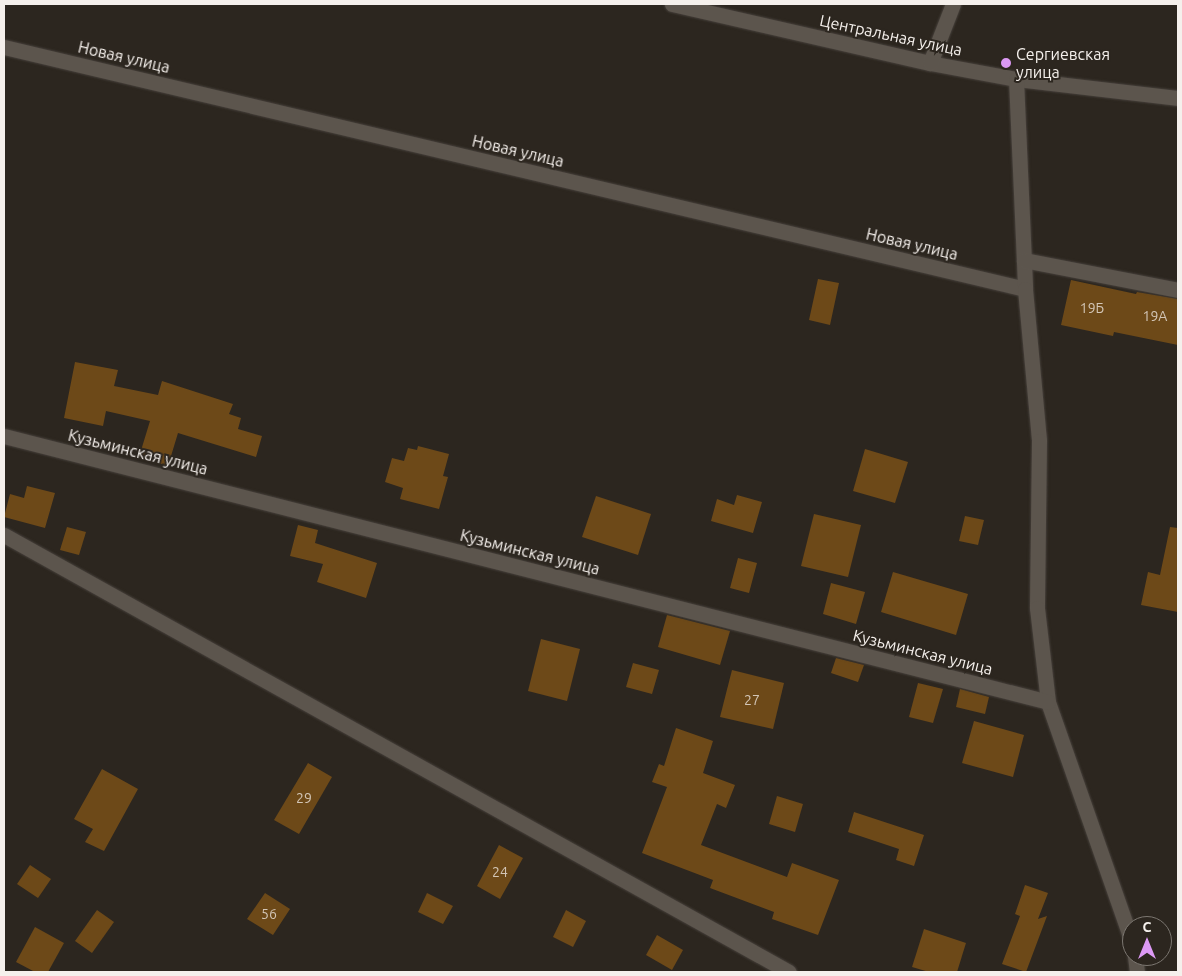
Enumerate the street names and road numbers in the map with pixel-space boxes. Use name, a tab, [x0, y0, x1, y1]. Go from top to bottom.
street label: Центральная улица	[818, 10, 964, 60]
street label: Новая улица	[76, 37, 172, 77]
street label: Новая улица	[470, 131, 566, 171]
street label: Новая улица	[864, 224, 960, 264]
street label: Кузьминская улица	[66, 425, 210, 479]
street label: Кузьминская улица	[458, 525, 602, 579]
street label: Кузьминская улица	[851, 625, 995, 679]

